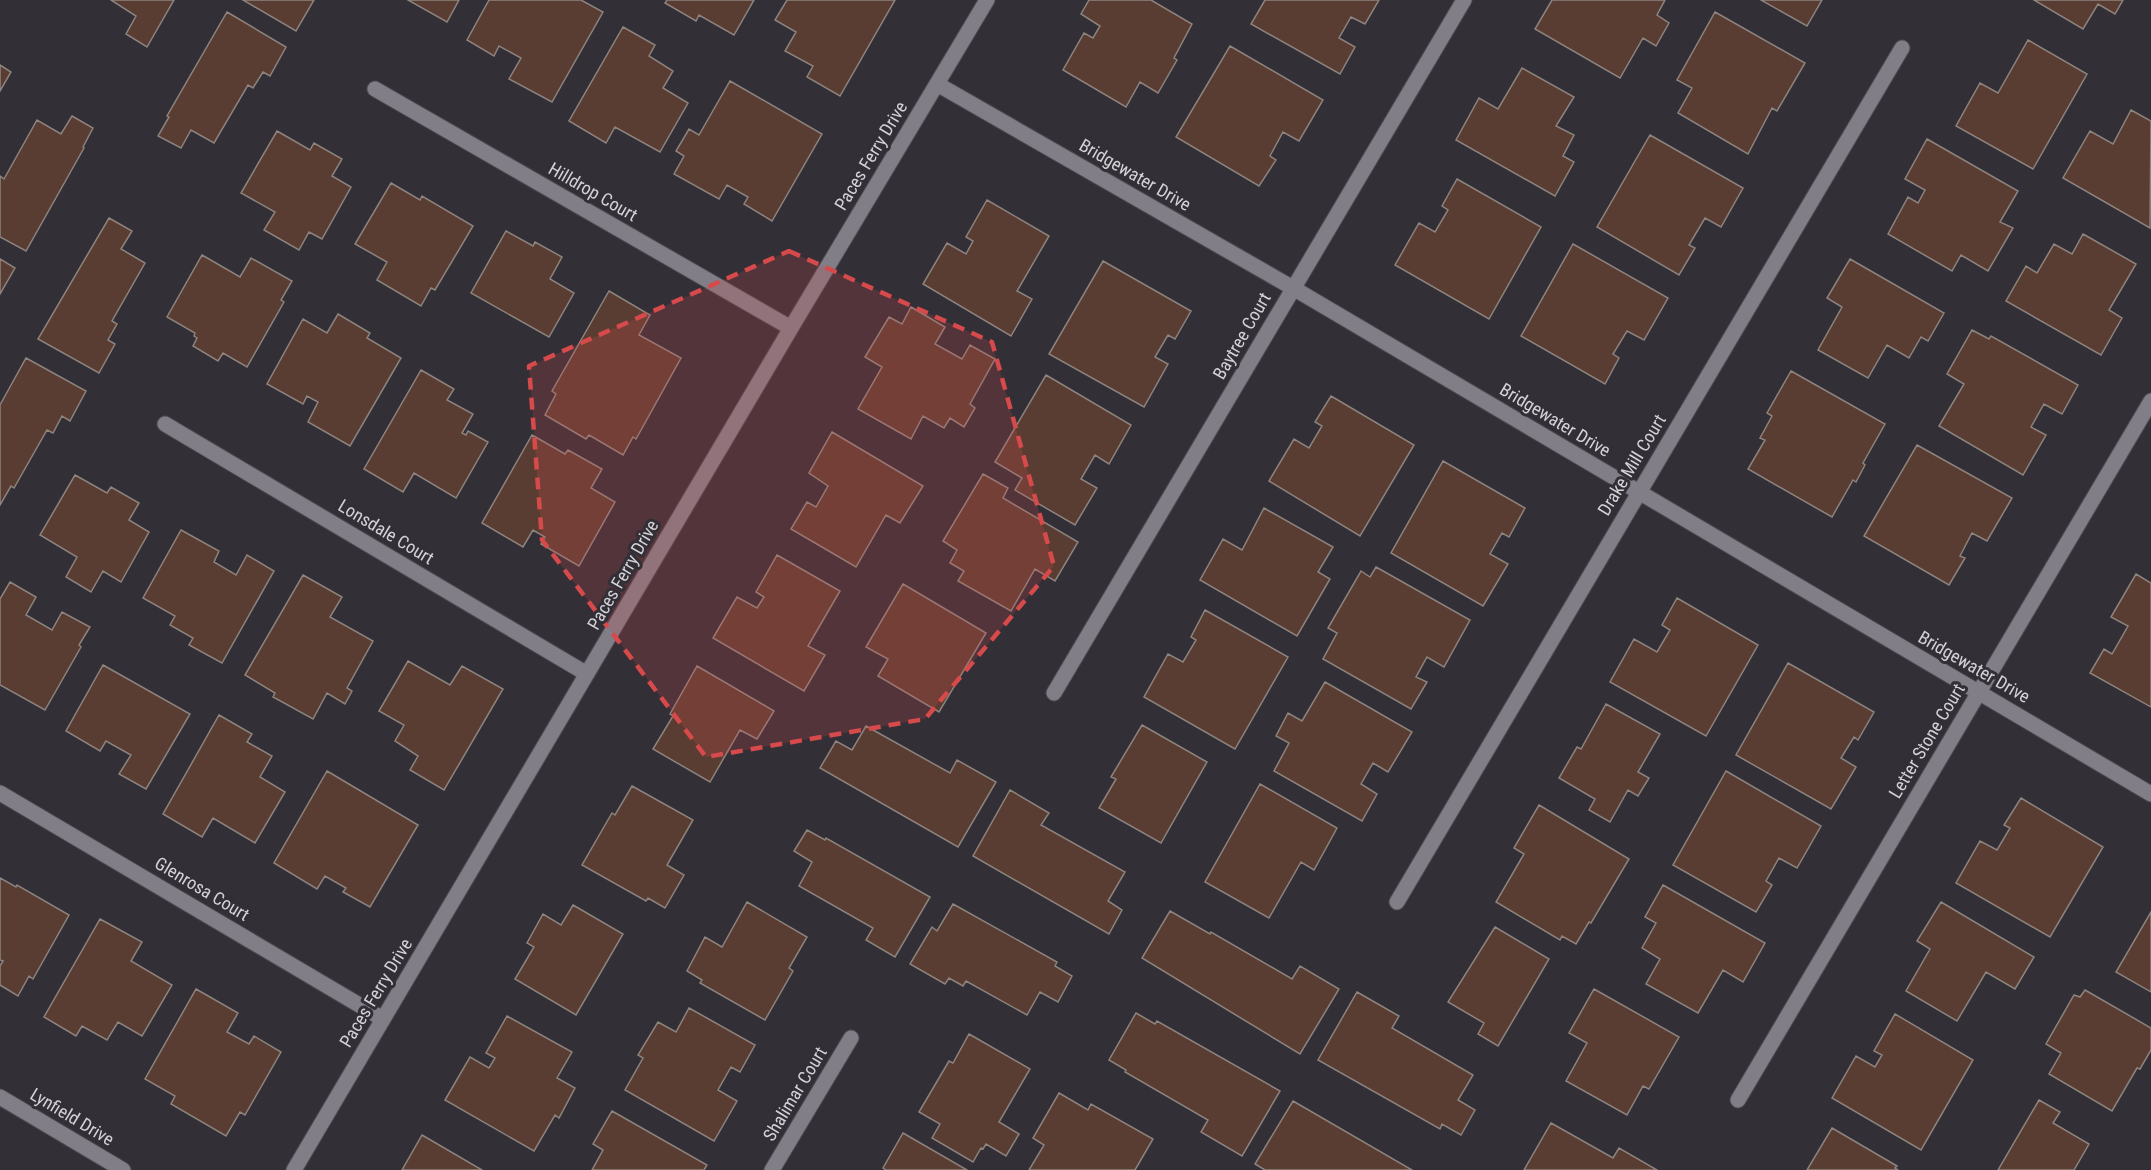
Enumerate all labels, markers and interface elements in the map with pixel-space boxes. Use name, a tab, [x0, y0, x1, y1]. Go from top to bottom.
street label: Paces Ferry Drive	[830, 98, 911, 214]
street label: Bridgewater Drive	[1076, 134, 1195, 215]
street label: Hilldrop Court	[545, 158, 641, 225]
street label: Baytree Court	[1208, 289, 1275, 383]
street label: Bridgewater Drive	[1496, 378, 1614, 461]
street label: Drake Mill Court	[1593, 411, 1670, 519]
street label: Lonsdale Court	[335, 495, 438, 568]
street label: Paces Ferry Drive	[583, 516, 662, 633]
street label: Bridgewater Drive	[1915, 626, 2034, 707]
street label: Letter Stone Court	[1884, 680, 1969, 802]
street label: Glenrosa Court	[151, 852, 253, 925]
street label: Paces Ferry Drive	[335, 935, 416, 1051]
street label: Shalimar Court	[758, 1043, 831, 1145]
street label: Lynfield Drive	[27, 1083, 118, 1150]

